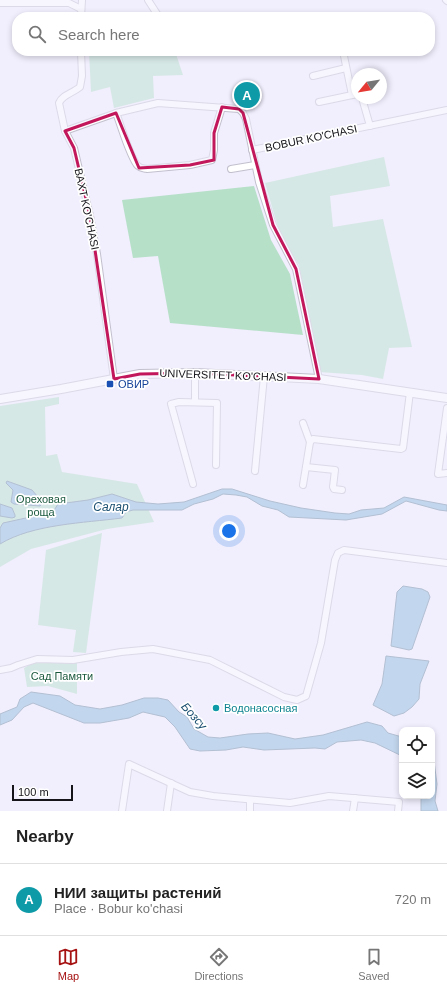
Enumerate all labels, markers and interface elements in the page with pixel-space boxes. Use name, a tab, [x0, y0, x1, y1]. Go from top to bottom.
search box	[12, 12, 435, 56]
icon: search	[26, 23, 48, 45]
text: Search here	[58, 26, 140, 43]
north arrow	[351, 68, 387, 104]
pin: A	[234, 80, 260, 110]
street label: BOBUR KO'CHASI	[264, 122, 358, 154]
street label: BAXT KO'CHASI	[72, 167, 102, 251]
street label: UNIVERSITET KO'CHASI	[159, 367, 287, 383]
place label: ОВИР	[118, 378, 149, 390]
marker: ОВИР	[105, 379, 115, 389]
park label: Ореховая роща	[16, 493, 66, 518]
water label: Салар	[93, 500, 129, 514]
your location	[219, 521, 239, 541]
park label: Сад Памяти	[31, 670, 93, 682]
water label: Бозсу	[178, 700, 210, 733]
place label: Водонасосная	[224, 702, 297, 714]
marker: Водонасосная	[211, 703, 221, 713]
map controls	[399, 727, 435, 799]
button: locate	[399, 727, 435, 763]
button: layers	[399, 763, 435, 799]
scale bar	[12, 783, 73, 802]
text: 100 m	[18, 786, 49, 798]
text: Nearby	[16, 827, 74, 846]
text: НИИ защиты растений	[54, 884, 221, 901]
text: A	[24, 892, 34, 907]
text: 720 m	[395, 892, 431, 907]
text: Place · Bobur ko'chasi	[54, 901, 183, 916]
tab: Map	[57, 946, 79, 982]
tab: Directions	[194, 946, 243, 982]
tab: Saved	[358, 946, 389, 982]

